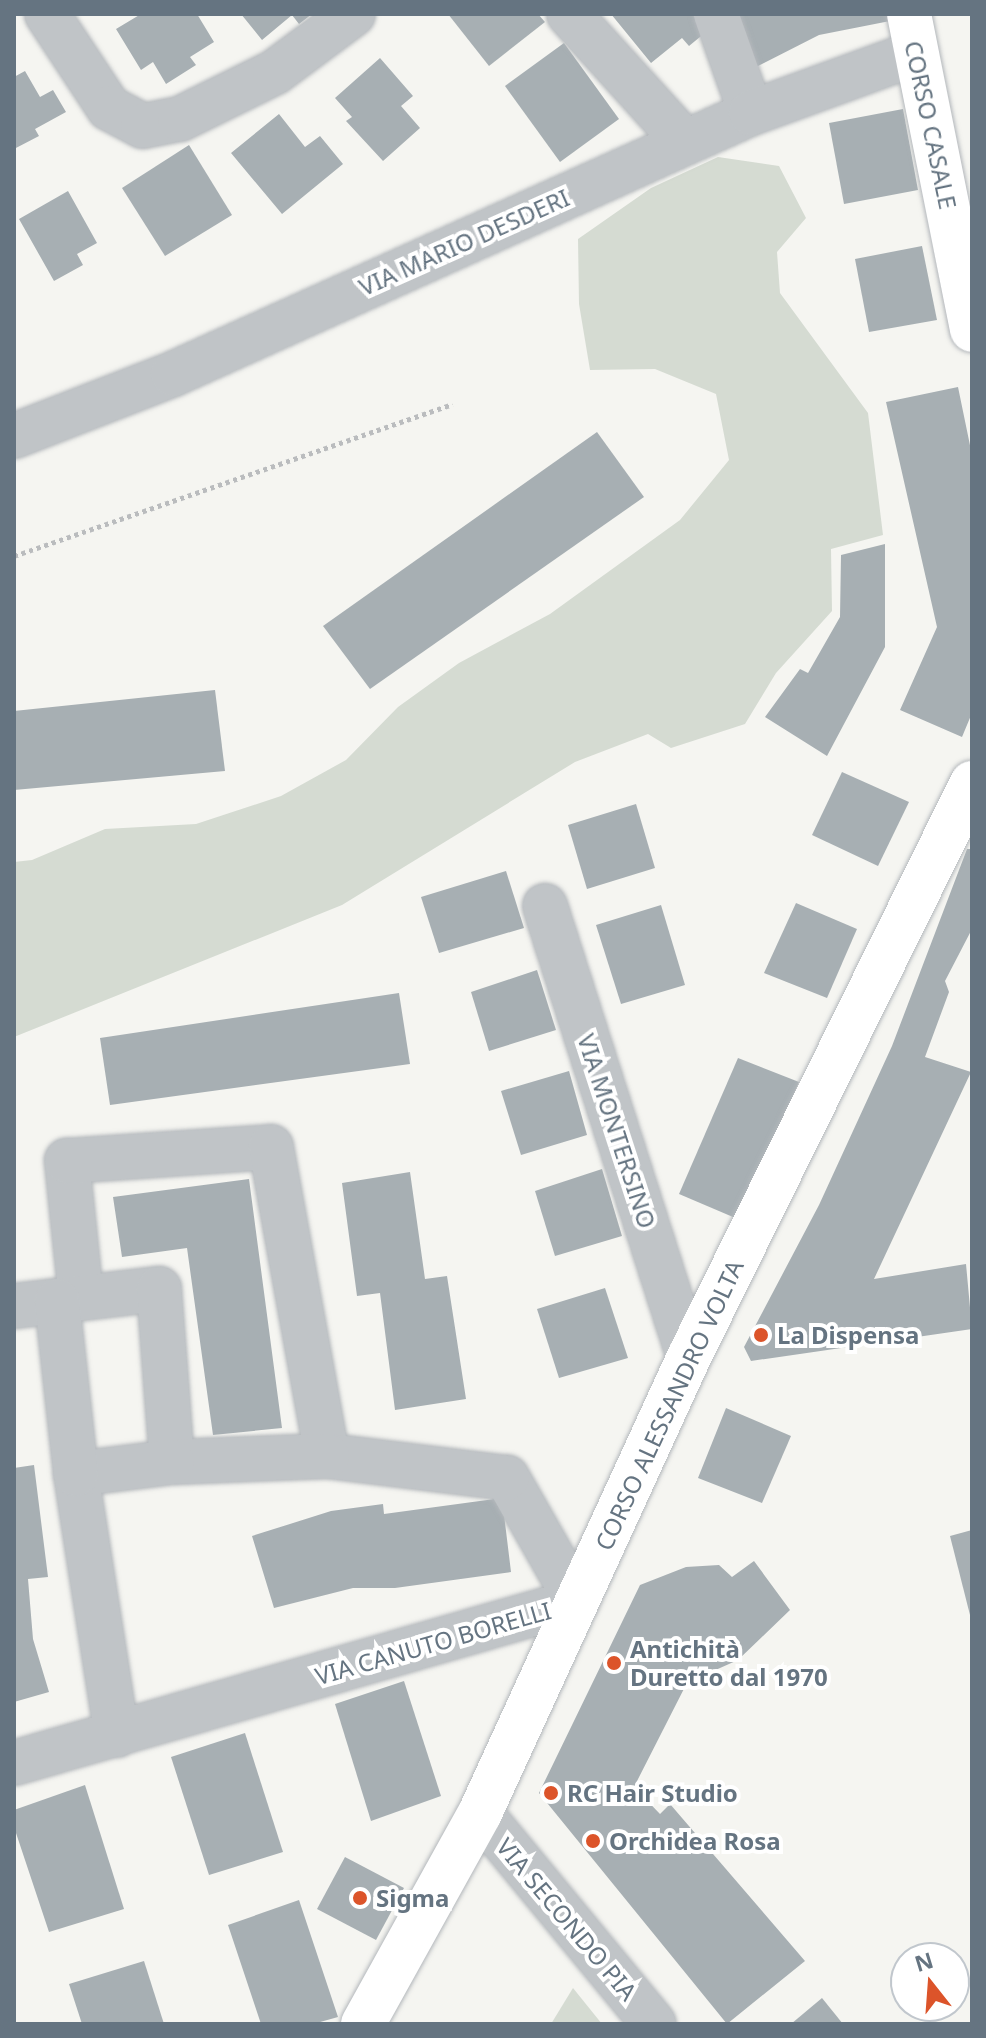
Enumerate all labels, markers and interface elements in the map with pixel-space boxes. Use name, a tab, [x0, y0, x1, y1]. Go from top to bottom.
street label: CORSO CASALE	[899, 38, 963, 212]
street label: VIA MARIO DESDERI	[354, 183, 574, 301]
street label: VIA MONTERSINO	[572, 1030, 662, 1232]
street label: CORSO ALESSANDRO VOLTA	[589, 1255, 749, 1555]
place label: La Dispensa	[777, 1321, 919, 1349]
marker: La Dispensa	[752, 1326, 770, 1344]
street label: VIA CANUTO BORELLI	[312, 1596, 554, 1690]
place label: Antichità Duretto dal 1970	[630, 1635, 828, 1691]
marker: Antichità Duretto dal 1970	[605, 1654, 623, 1672]
place label: RC Hair Studio	[567, 1779, 738, 1807]
marker: RC Hair Studio	[542, 1784, 560, 1802]
place label: Orchidea Rosa	[609, 1827, 781, 1855]
street label: VIA SECONDO PIA	[491, 1832, 643, 2006]
marker: Orchidea Rosa	[584, 1832, 602, 1850]
place label: Sigma	[376, 1884, 449, 1912]
marker: Sigma	[351, 1889, 369, 1907]
north arrow	[890, 1942, 970, 2022]
text: N	[911, 1944, 937, 1978]

